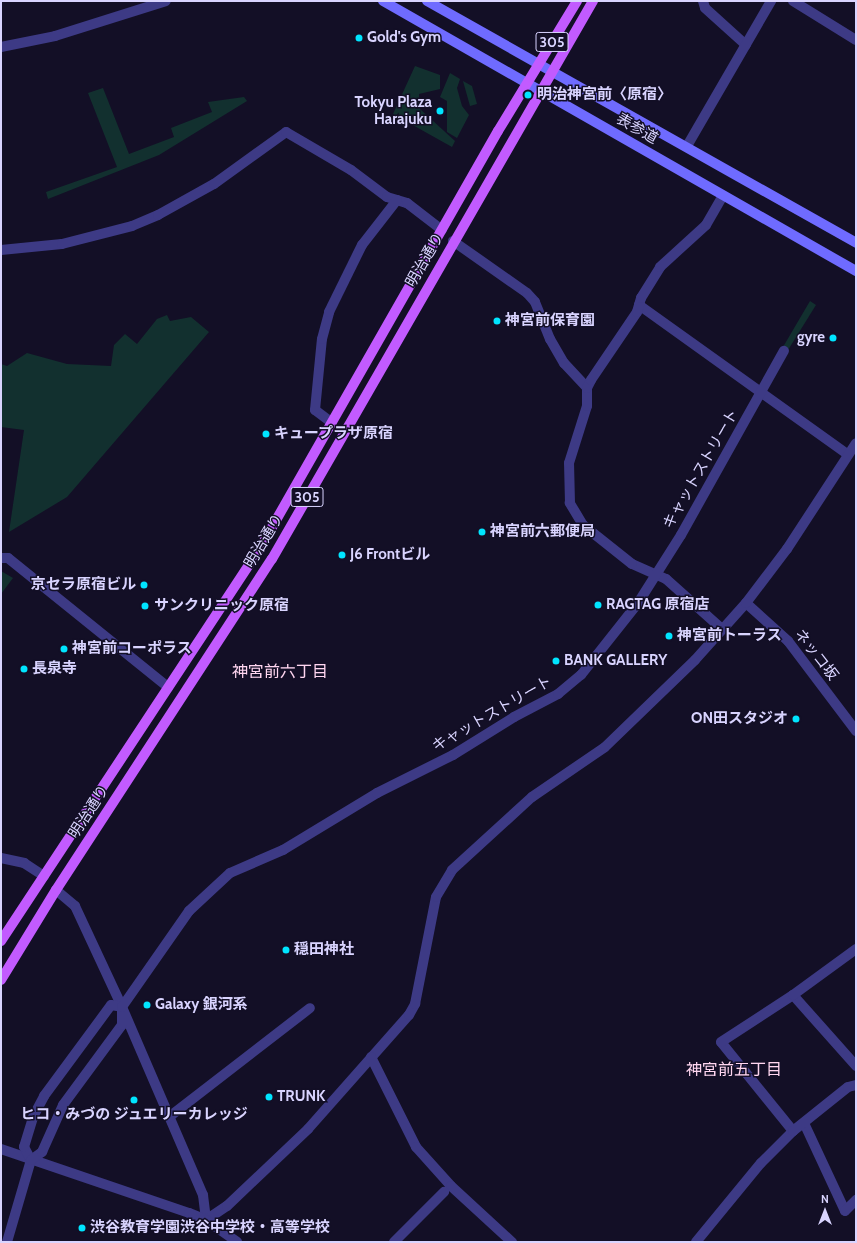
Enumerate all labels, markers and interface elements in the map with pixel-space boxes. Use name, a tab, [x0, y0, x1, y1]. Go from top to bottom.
place label: Gold's Gym	[367, 29, 441, 47]
road number: 305	[535, 30, 569, 54]
marker: Gold's Gym	[354, 33, 364, 43]
place label: 明治神宮前〈原宿〉	[537, 86, 672, 104]
marker: 明治神宮前〈原宿〉	[522, 89, 534, 101]
place label: Tokyu Plaza Harajuku	[354, 93, 432, 128]
marker: Tokyu Plaza Harajuku	[435, 106, 445, 116]
street label: 表参道	[613, 110, 661, 148]
street label: 明治通り	[402, 230, 448, 290]
place label: 神宮前保育園	[505, 312, 595, 330]
marker: 神宮前保育園	[492, 316, 502, 326]
place label: gyre	[797, 329, 825, 347]
marker: gyre	[828, 333, 838, 343]
street label: キャットストリート	[659, 406, 743, 532]
place label: キュープラザ原宿	[274, 425, 394, 443]
marker: キュープラザ原宿	[261, 429, 271, 439]
road number: 305	[290, 485, 324, 509]
street label: 明治通り	[241, 511, 287, 571]
place label: 神宮前六郵便局	[490, 523, 595, 541]
marker: 神宮前六郵便局	[477, 527, 487, 537]
place label: J6 Frontビル	[350, 546, 430, 564]
marker: J6 Frontビル	[337, 550, 347, 560]
place label: 京セラ原宿ビル	[31, 576, 136, 594]
marker: 京セラ原宿ビル	[139, 580, 149, 590]
place label: RAGTAG 原宿店	[606, 596, 710, 614]
place label: サンクリニック原宿	[154, 597, 289, 615]
marker: サンクリニック原宿	[139, 600, 151, 612]
marker: RAGTAG 原宿店	[593, 600, 603, 610]
street label: ネッコ坂	[790, 626, 842, 684]
place label: 神宮前トーラス	[677, 627, 782, 645]
marker: 神宮前トーラス	[664, 631, 674, 641]
place label: 神宮前コーポラス	[72, 640, 192, 658]
marker: 神宮前コーポラス	[59, 644, 69, 654]
place label: BANK GALLERY	[564, 652, 667, 670]
marker: BANK GALLERY	[551, 656, 561, 666]
place label: 長泉寺	[32, 660, 77, 678]
district label: 神宮前六丁目	[232, 662, 328, 682]
marker: 長泉寺	[19, 664, 29, 674]
street label: キャットストリート	[429, 672, 555, 756]
place label: ON田スタジオ	[691, 710, 788, 728]
marker: ON田スタジオ	[791, 714, 801, 724]
street label: 明治通り	[65, 782, 113, 842]
place label: 穏田神社	[294, 941, 354, 959]
marker: 穏田神社	[281, 945, 291, 955]
place label: Galaxy 銀河系	[155, 996, 248, 1014]
marker: Galaxy 銀河系	[142, 1000, 152, 1010]
district label: 神宮前五丁目	[686, 1060, 782, 1080]
place label: TRUNK	[277, 1088, 325, 1106]
marker: TRUNK	[264, 1092, 274, 1102]
marker: ヒコ・みづの ジュエリーカレッジ	[129, 1095, 139, 1105]
place label: ヒコ・みづの ジュエリーカレッジ	[20, 1106, 248, 1124]
north arrow	[805, 1191, 845, 1231]
text: N	[821, 1192, 829, 1206]
place label: 渋谷教育学園渋谷中学校・高等学校	[90, 1219, 330, 1237]
marker: 渋谷教育学園渋谷中学校・高等学校	[77, 1223, 87, 1233]

